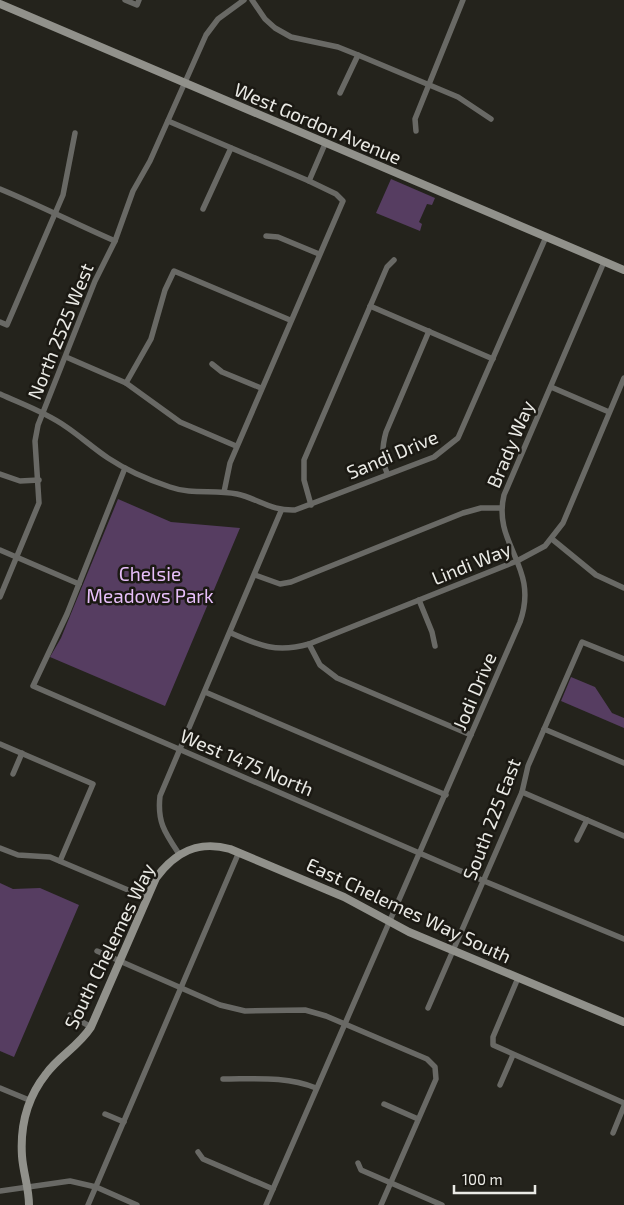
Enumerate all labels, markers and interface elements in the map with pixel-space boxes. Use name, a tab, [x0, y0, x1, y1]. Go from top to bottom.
street label: West Gordon Avenue	[231, 77, 405, 169]
street label: North 2525 West	[22, 260, 98, 402]
street label: Brady Way	[481, 397, 539, 491]
street label: Sandi Drive	[343, 424, 441, 484]
street label: Lindi Way	[428, 537, 514, 589]
park label: Chelsie Meadows Park	[86, 562, 214, 607]
street label: Jodi Drive	[447, 649, 501, 733]
street label: West 1475 North	[177, 724, 317, 800]
street label: South 225 East	[457, 755, 525, 883]
street label: East Chelemes Way South	[303, 852, 515, 968]
street label: South Chelemes Way	[59, 859, 159, 1033]
scale bar	[454, 1162, 535, 1194]
text: 100 m	[462, 1170, 503, 1188]

